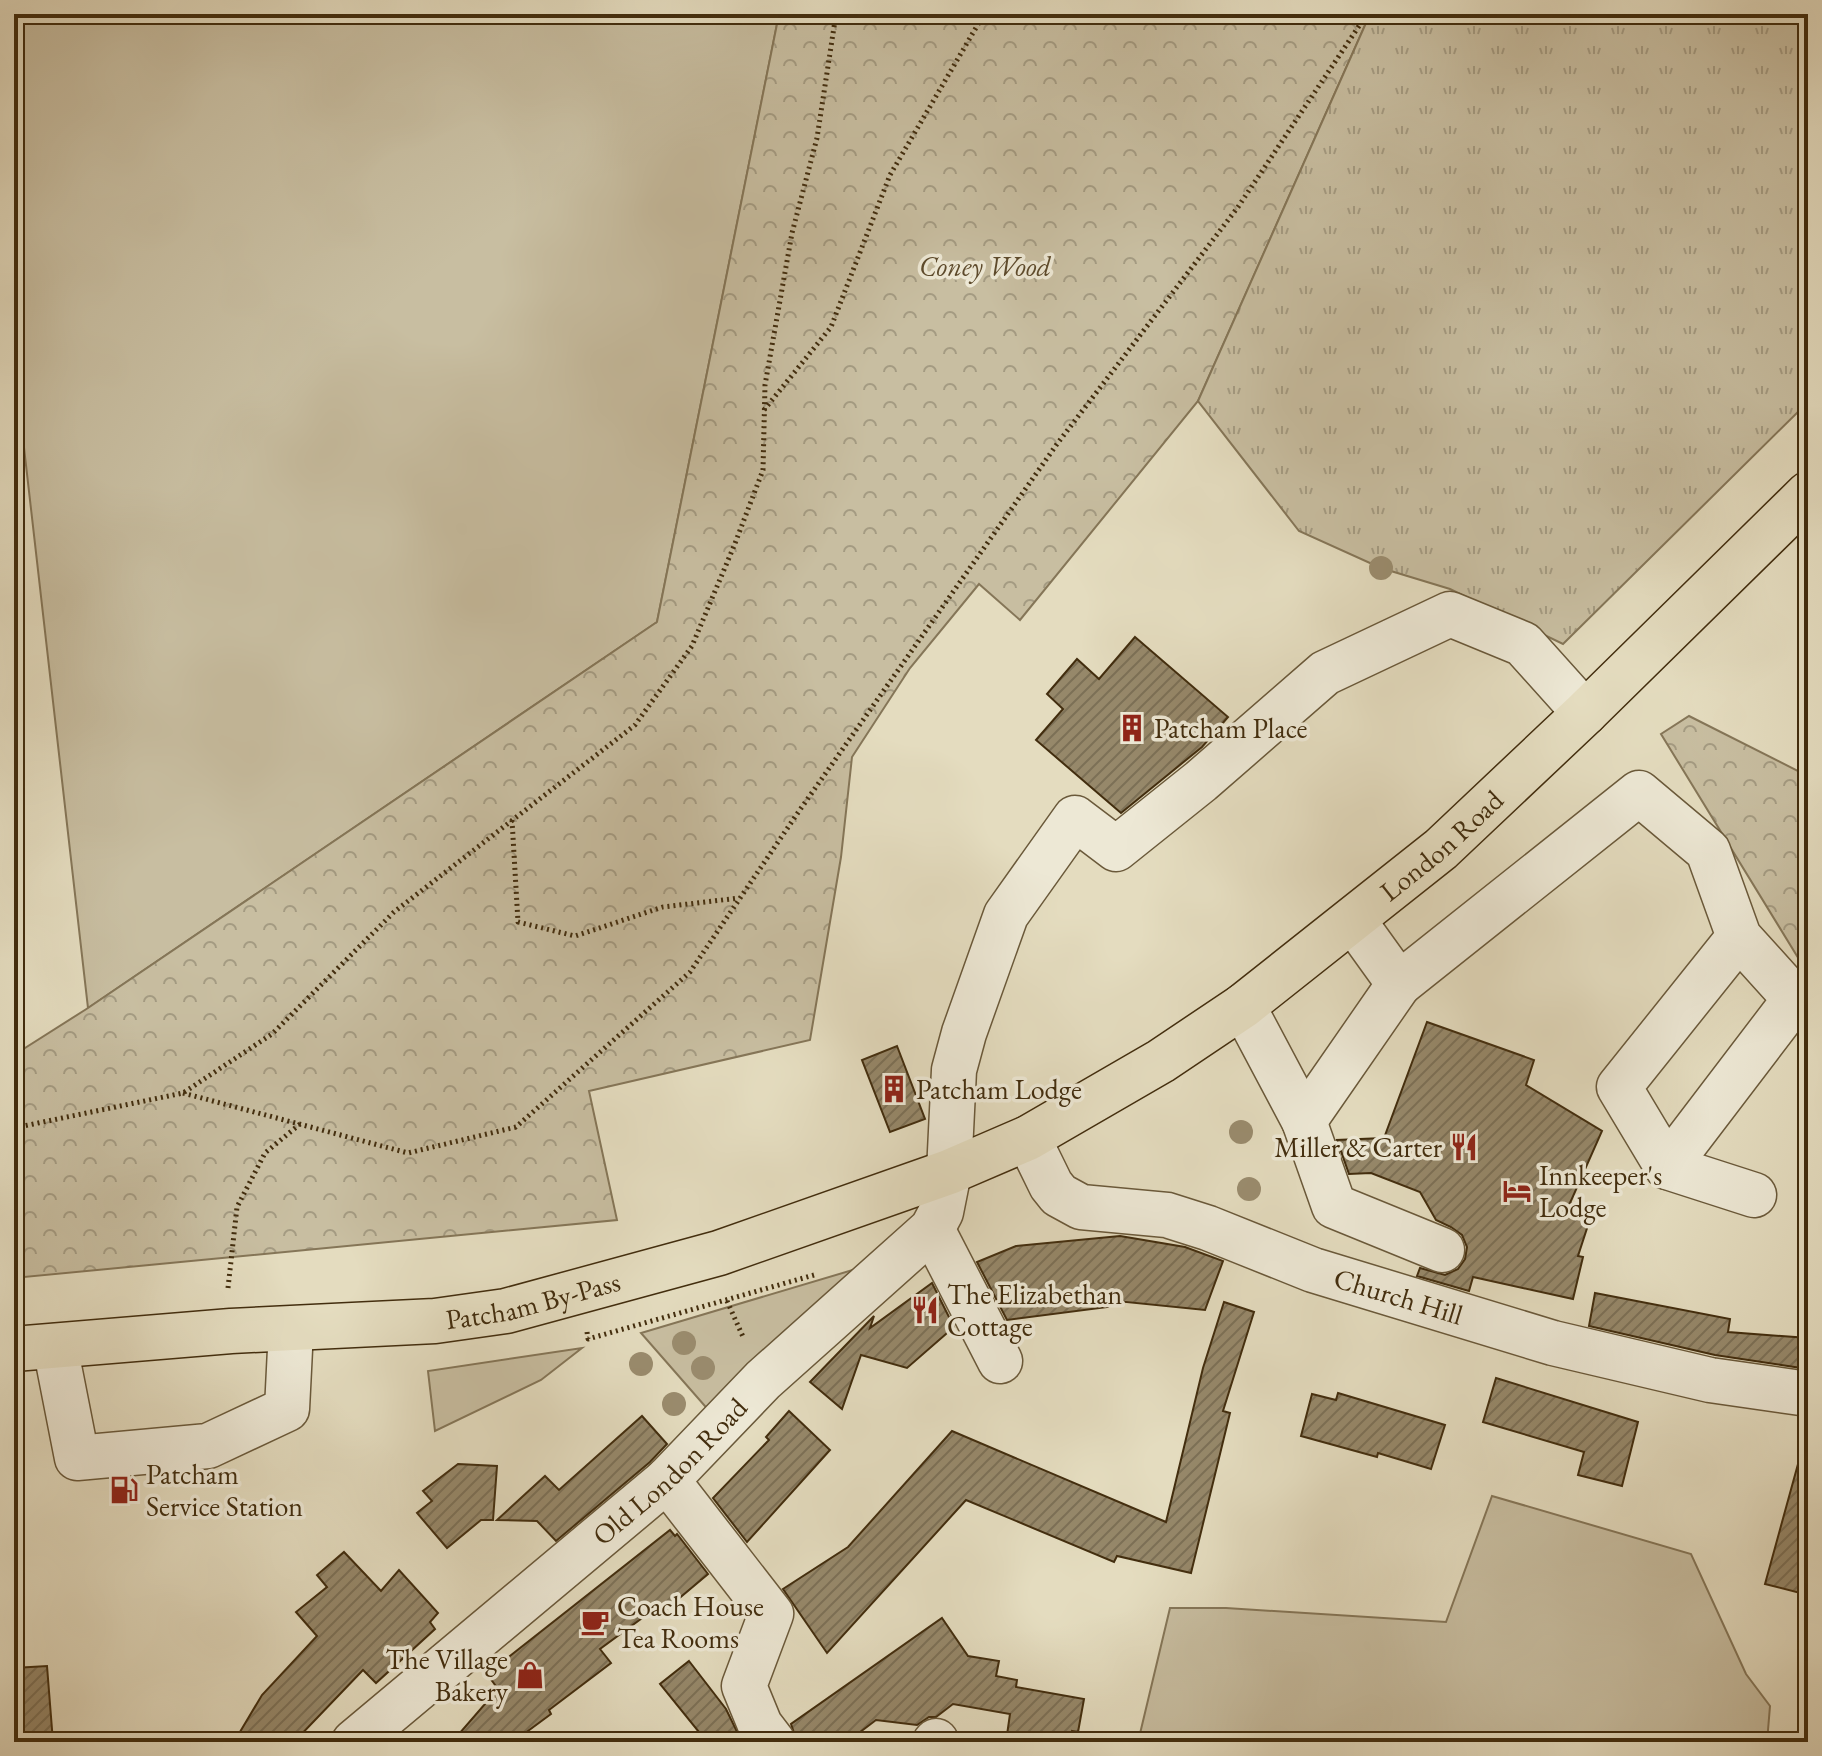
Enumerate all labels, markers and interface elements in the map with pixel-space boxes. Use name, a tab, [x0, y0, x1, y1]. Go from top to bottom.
park label: Coney Wood	[919, 248, 1052, 284]
place label: Patcham Place	[1154, 710, 1308, 746]
building icon: Patcham Place	[1117, 713, 1147, 743]
street label: London Road	[1372, 781, 1511, 909]
place label: Patcham Lodge	[916, 1071, 1082, 1107]
building icon: Patcham Lodge	[879, 1074, 909, 1104]
place label: Miller & Carter	[1274, 1129, 1443, 1165]
restaurant icon: Miller & Carter	[1449, 1132, 1479, 1162]
place label: Innkeeper's Lodge	[1539, 1157, 1662, 1225]
hotel icon: Innkeeper's Lodge	[1502, 1176, 1532, 1206]
street label: Church Hill	[1330, 1259, 1468, 1333]
street label: Patcham By-Pass	[443, 1263, 624, 1337]
place label: The Elizabethan Cottage	[947, 1276, 1123, 1344]
restaurant icon: The Elizabethan Cottage	[910, 1295, 940, 1325]
street label: Old London Road	[585, 1389, 755, 1553]
place label: Patcham Service Station	[146, 1456, 303, 1524]
fuel station icon: Patcham Service Station	[109, 1475, 139, 1505]
place label: Coach House Tea Rooms	[617, 1588, 764, 1656]
cafe icon: Coach House Tea Rooms	[580, 1607, 610, 1637]
place label: The Village Bakery	[385, 1641, 509, 1709]
shop icon: The Village Bakery	[515, 1660, 545, 1690]

